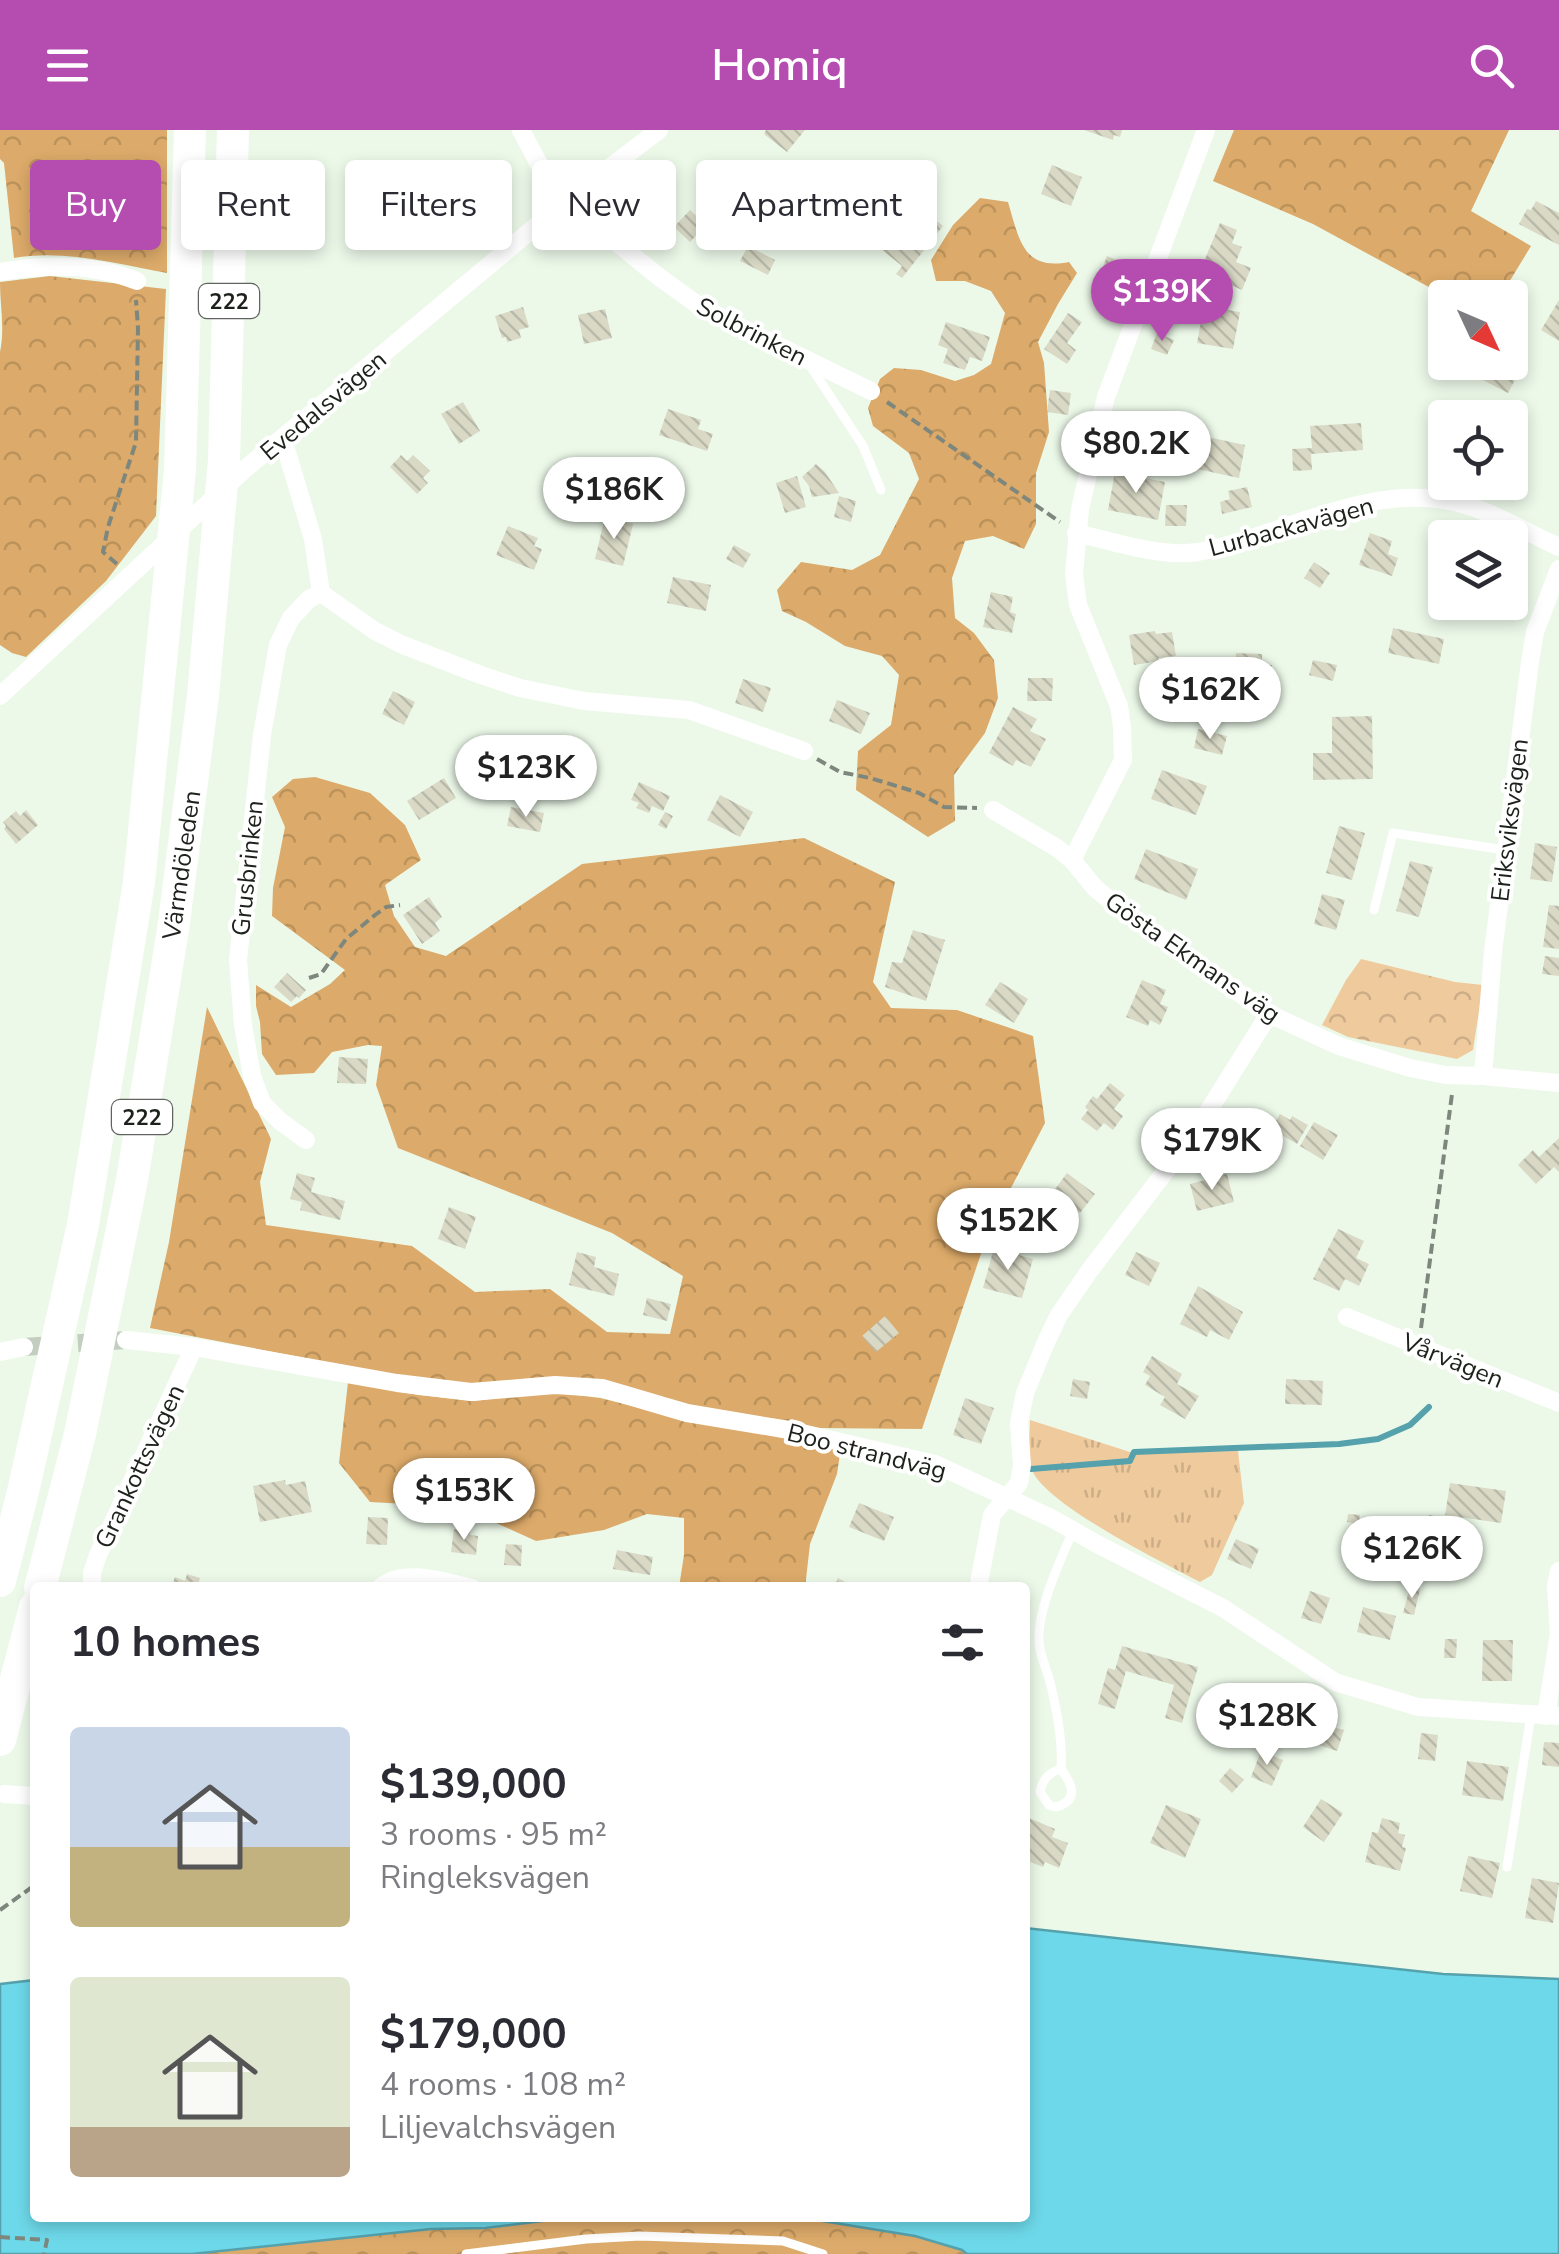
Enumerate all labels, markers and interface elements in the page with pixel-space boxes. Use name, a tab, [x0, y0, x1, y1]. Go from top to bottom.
text: Homiq	[711, 35, 848, 96]
icon: menu	[40, 38, 95, 93]
icon: search	[1464, 38, 1519, 93]
chip: Buy	[30, 160, 161, 250]
chip: Rent	[181, 160, 325, 250]
chip: Filters	[345, 160, 512, 250]
chip: New	[532, 160, 676, 250]
chip: Apartment	[696, 160, 937, 250]
pin: $139K	[1092, 259, 1232, 344]
text: $139K	[1113, 270, 1211, 313]
north arrow	[1428, 280, 1528, 380]
map controls	[1428, 280, 1528, 620]
road number: 222	[199, 284, 259, 318]
street label: Solbrinken	[690, 290, 813, 374]
street label: Evedalsvägen	[253, 343, 394, 469]
button: locate	[1428, 400, 1528, 500]
pin: $80.2K	[1055, 411, 1217, 496]
text: $80.2K	[1083, 422, 1189, 465]
pin: $186K	[544, 457, 684, 542]
text: $186K	[565, 468, 663, 511]
street label: Lurbackavägen	[1205, 489, 1377, 565]
button: layers	[1428, 520, 1528, 620]
pin: $162K	[1140, 657, 1280, 742]
text: $162K	[1161, 668, 1259, 711]
pin: $123K	[456, 735, 596, 820]
street label: Eriksviksvägen	[1483, 737, 1537, 904]
text: $123K	[477, 746, 575, 789]
street label: Värmdöleden	[155, 788, 209, 943]
street label: Grusbrinken	[224, 799, 272, 938]
street label: Gösta Ekmans väg	[1098, 884, 1287, 1031]
road number: 222	[112, 1100, 172, 1134]
pin: $179K	[1142, 1108, 1282, 1193]
text: $179K	[1163, 1119, 1261, 1162]
pin: $152K	[938, 1188, 1078, 1273]
text: $152K	[959, 1199, 1057, 1242]
street label: Vårvägen	[1396, 1325, 1508, 1397]
street label: Grankottsvägen	[87, 1379, 193, 1554]
street label: Boo strandväg	[783, 1416, 950, 1488]
pin: $153K	[394, 1458, 534, 1543]
text: $153K	[415, 1469, 513, 1512]
pin: $126K	[1342, 1516, 1482, 1601]
text: $126K	[1363, 1527, 1461, 1570]
text: 10 homes	[70, 1614, 261, 1671]
icon: filters	[935, 1615, 990, 1670]
pin: $128K	[1197, 1683, 1337, 1768]
text: $128K	[1218, 1694, 1316, 1737]
text: $139,000	[380, 1756, 567, 1813]
icon: home	[150, 1767, 270, 1887]
text: 3 rooms · 95 m²	[380, 1813, 607, 1856]
text: Ringleksvägen	[380, 1856, 590, 1899]
text: $179,000	[380, 2006, 567, 2063]
icon: home	[150, 2017, 270, 2137]
text: 4 rooms · 108 m²	[380, 2063, 626, 2106]
text: Liljevalchsvägen	[380, 2106, 616, 2149]

